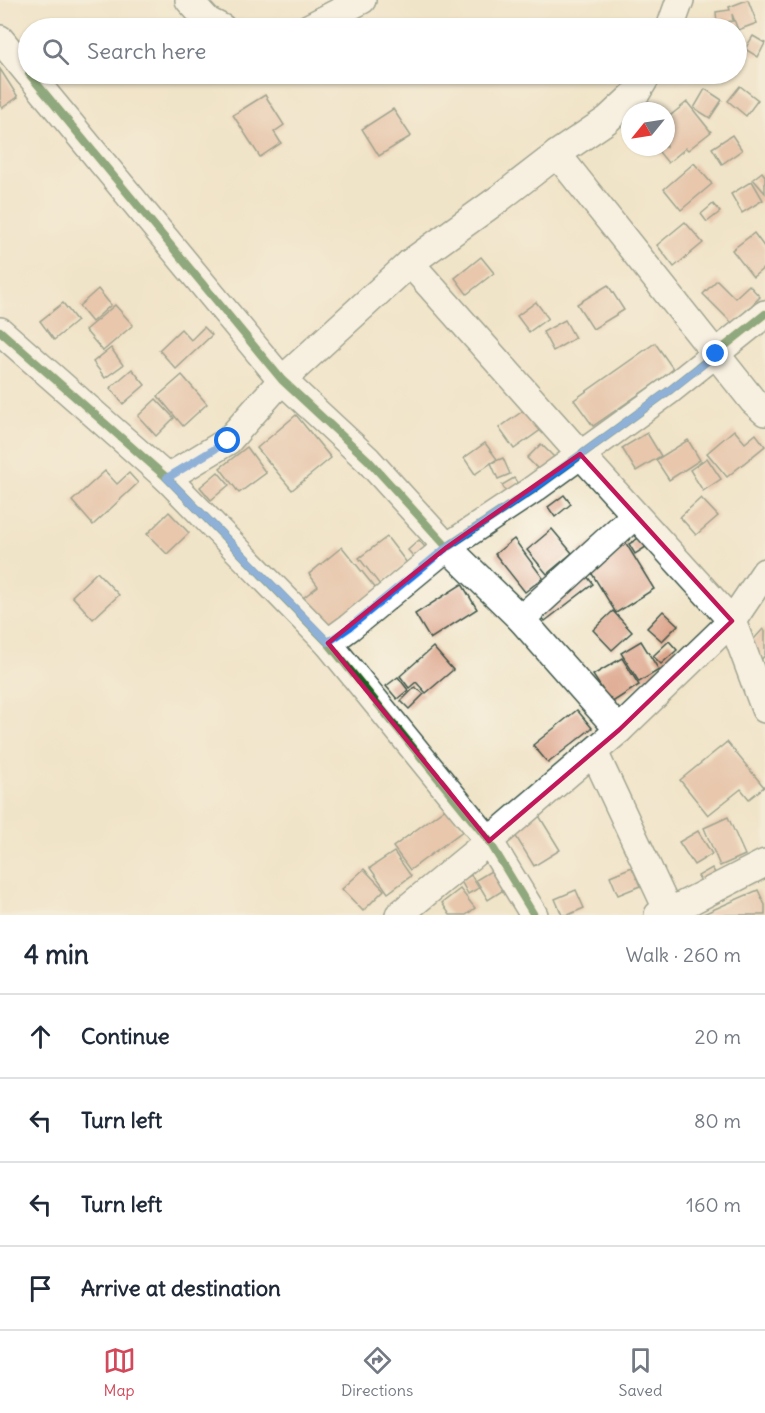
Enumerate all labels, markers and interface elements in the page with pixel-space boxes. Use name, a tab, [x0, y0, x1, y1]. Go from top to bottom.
search box	[18, 18, 747, 84]
icon: search	[39, 35, 72, 68]
text: Search here	[87, 37, 206, 65]
north arrow	[621, 102, 675, 156]
route end	[702, 340, 728, 366]
route start	[214, 427, 240, 453]
text: 4 min	[24, 938, 89, 971]
text: Walk · 260 m	[625, 942, 741, 967]
icon: ahead	[24, 1020, 57, 1053]
text: Continue	[81, 1022, 170, 1050]
text: 20 m	[695, 1024, 741, 1049]
icon: left	[24, 1104, 57, 1137]
text: Turn left	[81, 1106, 162, 1134]
text: 80 m	[694, 1108, 741, 1133]
icon: left	[24, 1188, 57, 1221]
text: Turn left	[81, 1190, 162, 1218]
text: 160 m	[686, 1192, 741, 1217]
icon: arrive	[24, 1272, 57, 1305]
text: Arrive at destination	[81, 1274, 281, 1302]
tab: Map	[103, 1344, 136, 1400]
tab: Directions	[341, 1344, 413, 1400]
tab: Saved	[619, 1344, 662, 1400]

